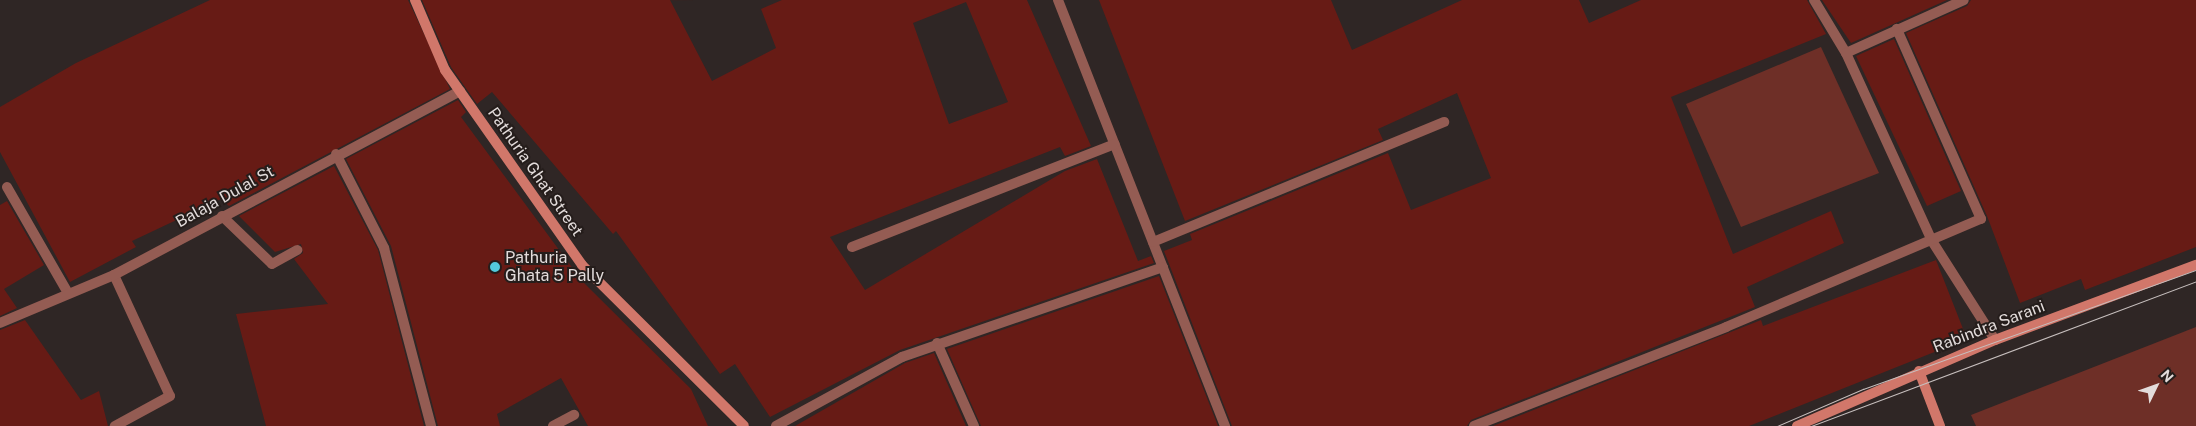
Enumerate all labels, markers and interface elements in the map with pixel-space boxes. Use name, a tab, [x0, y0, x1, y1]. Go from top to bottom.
street label: Pathuria Ghat Street	[483, 104, 587, 240]
street label: Balaja Dulal St	[172, 162, 278, 232]
place label: Pathuria Ghata 5 Pally	[505, 248, 604, 286]
marker: Pathuria Ghata 5 Pally	[489, 261, 501, 273]
street label: Rabindra Sarani	[1930, 297, 2048, 357]
north arrow	[2131, 361, 2181, 411]
text: N	[2158, 367, 2177, 385]

